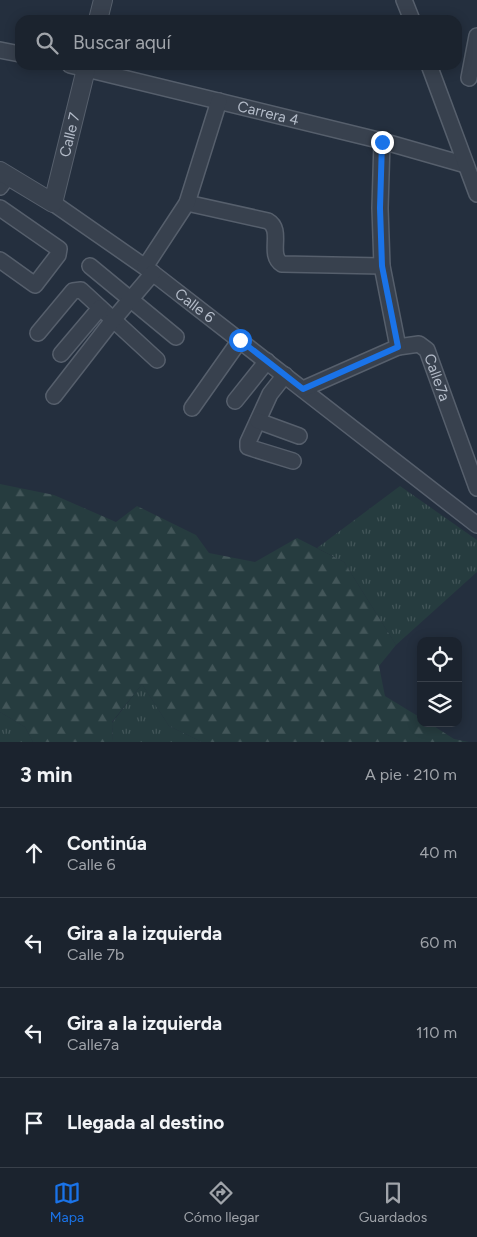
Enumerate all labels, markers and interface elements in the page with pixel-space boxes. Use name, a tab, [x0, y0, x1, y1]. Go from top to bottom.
search box	[15, 15, 462, 70]
icon: search	[33, 29, 61, 57]
text: Buscar aquí	[73, 31, 171, 54]
street label: Carrera 4	[236, 97, 301, 129]
street label: Calle 7	[56, 111, 84, 159]
route end	[371, 131, 394, 154]
street label: Calle 6	[171, 285, 219, 327]
route start	[229, 329, 252, 352]
street label: Calle7a	[420, 351, 454, 404]
map controls	[417, 637, 462, 727]
button: locate	[417, 637, 462, 682]
button: layers	[417, 682, 462, 727]
text: 3 min	[20, 762, 72, 787]
text: A pie · 210 m	[365, 765, 457, 784]
text: Continúa	[67, 832, 147, 855]
icon: ahead	[20, 839, 48, 867]
text: 40 m	[419, 843, 457, 862]
text: Calle 6	[67, 855, 115, 874]
text: Gira a la izquierda	[67, 922, 222, 945]
icon: left	[20, 929, 48, 957]
text: 60 m	[420, 933, 457, 952]
text: Calle 7b	[67, 945, 124, 964]
text: Gira a la izquierda	[67, 1012, 222, 1035]
icon: left	[20, 1019, 48, 1047]
text: 110 m	[416, 1023, 457, 1042]
text: Calle7a	[67, 1035, 119, 1054]
icon: arrive	[20, 1109, 48, 1137]
text: Llegada al destino	[67, 1111, 224, 1134]
tab: Mapa	[50, 1179, 84, 1226]
tab: Cómo llegar	[184, 1179, 259, 1226]
tab: Guardados	[359, 1179, 427, 1226]

